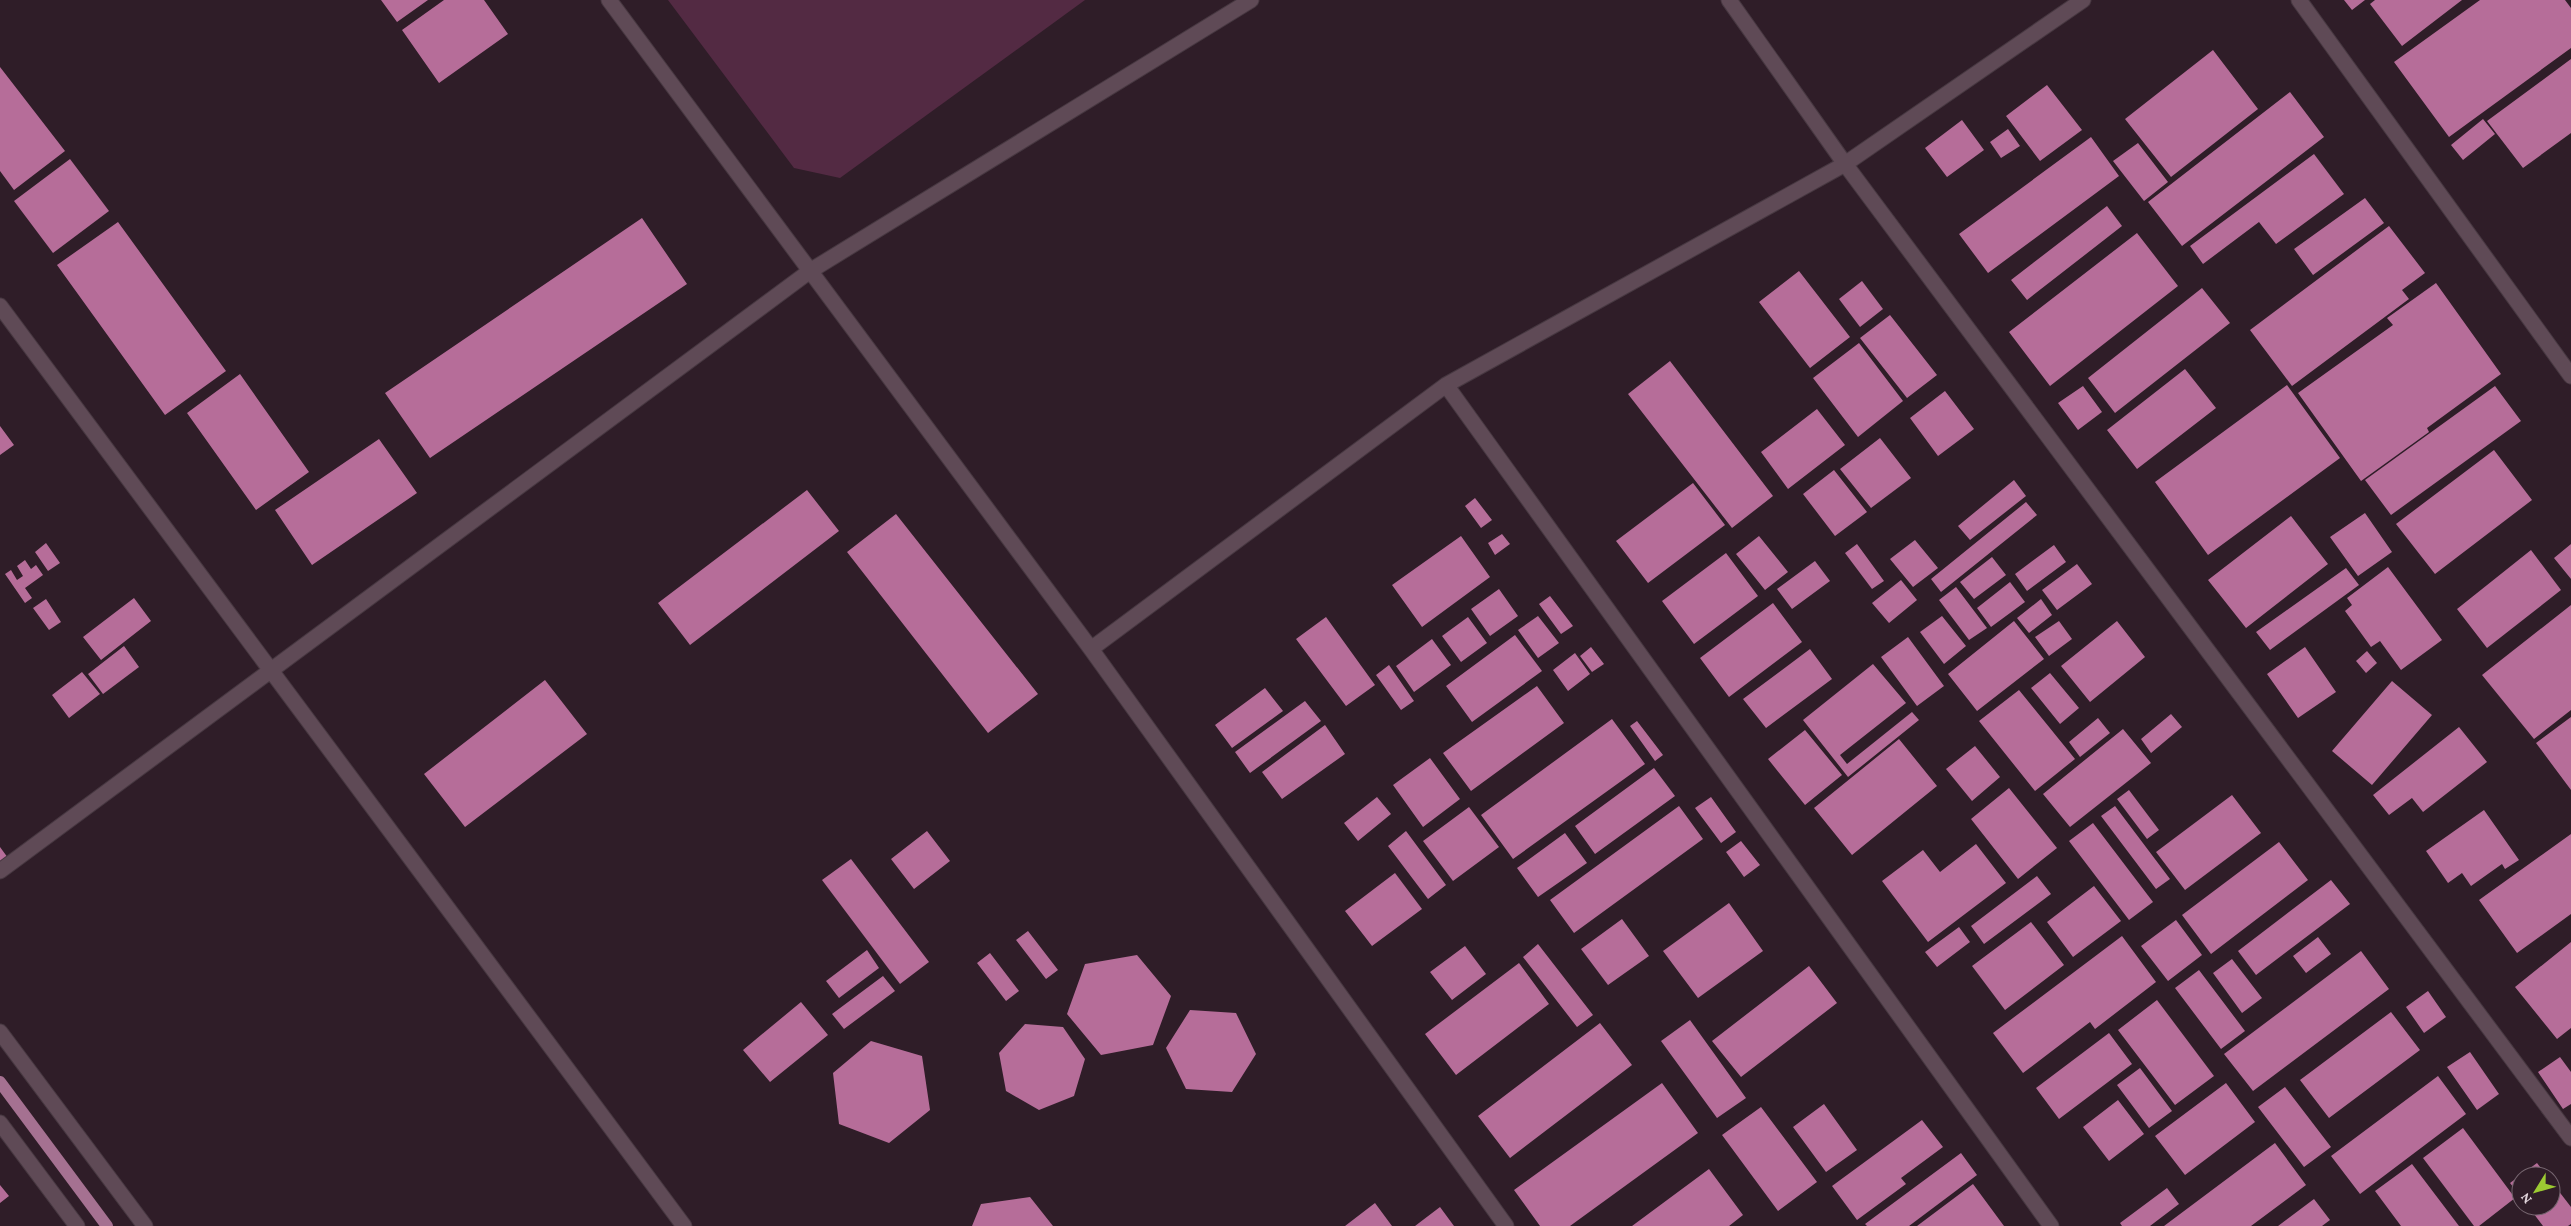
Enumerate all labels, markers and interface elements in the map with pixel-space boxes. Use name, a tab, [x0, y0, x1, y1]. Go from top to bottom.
north arrow	[2511, 1166, 2561, 1216]
text: N	[2516, 1190, 2535, 1207]

